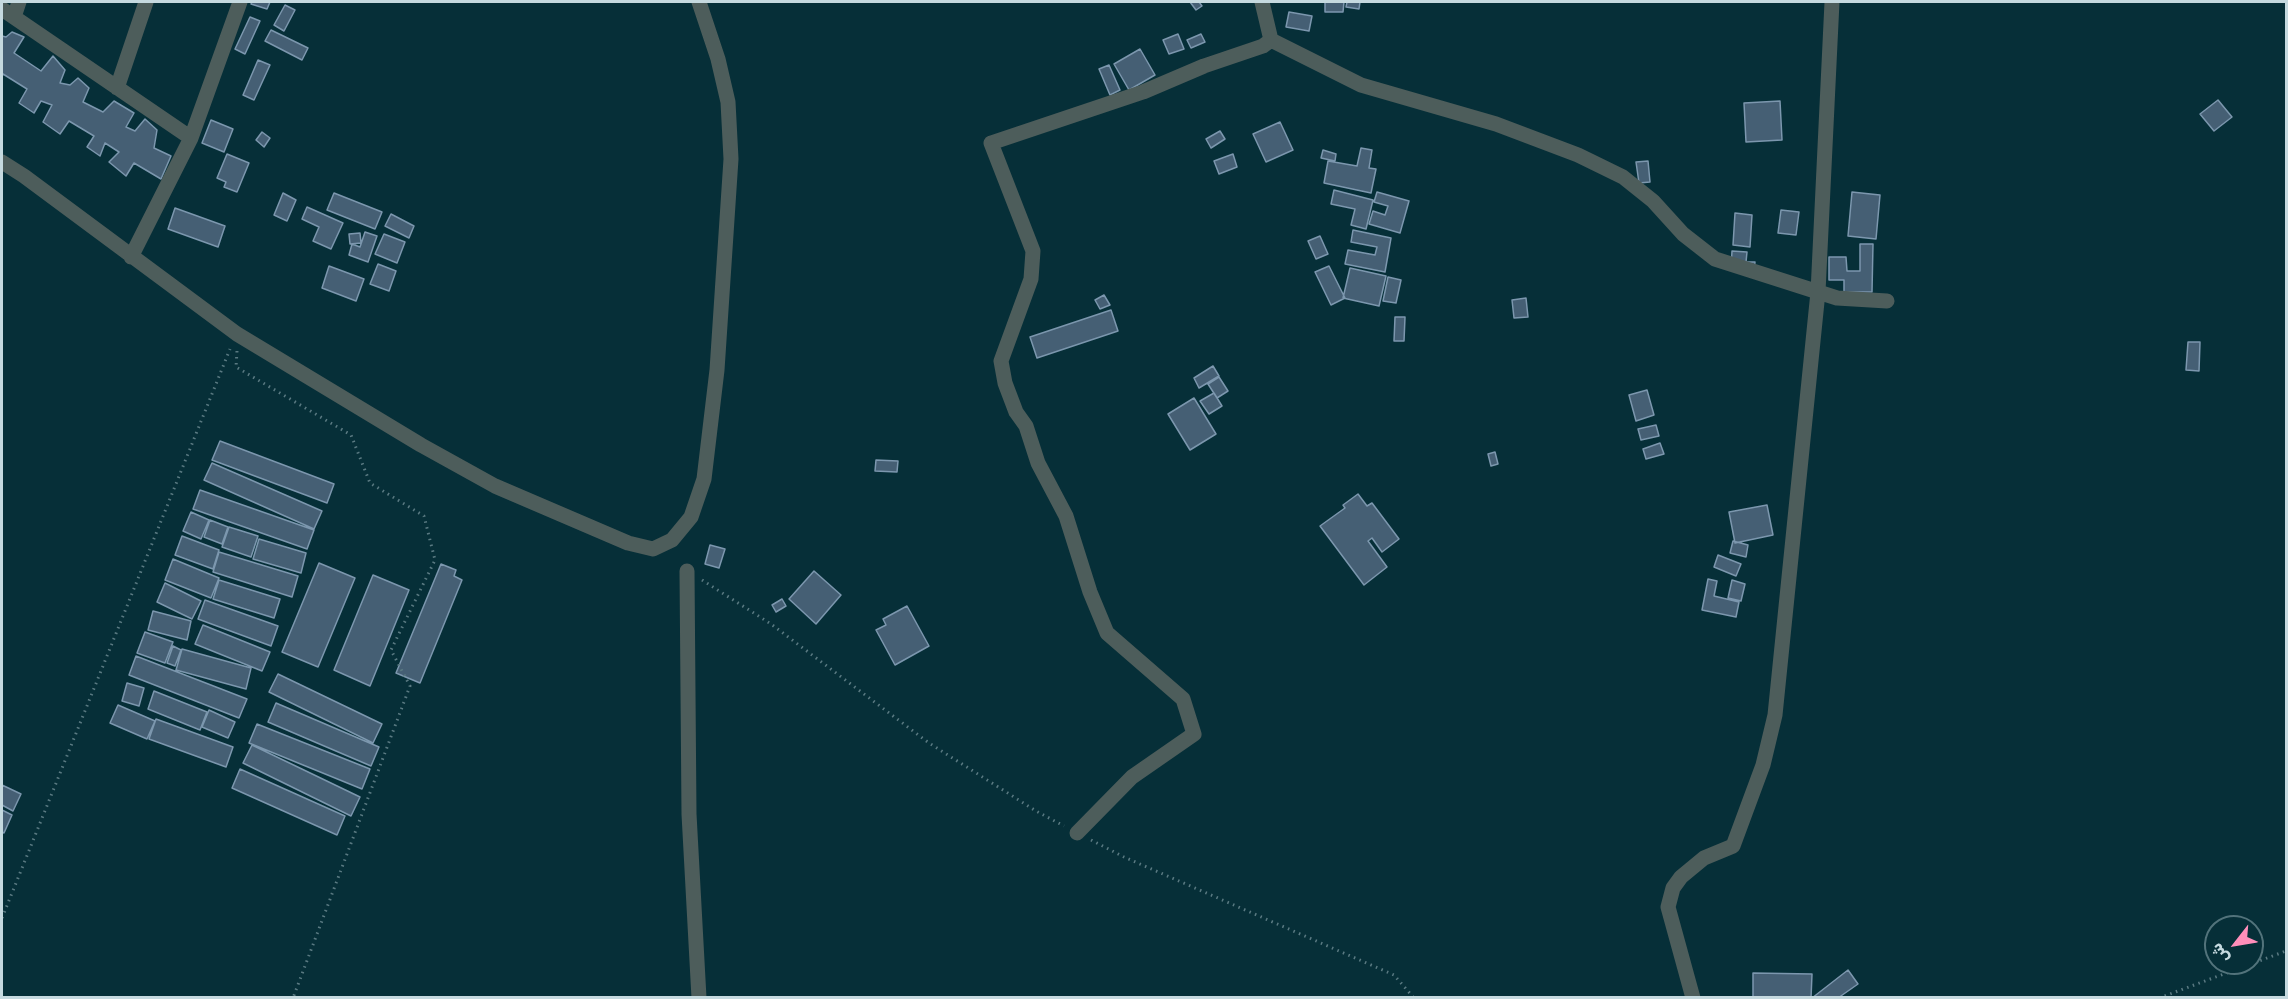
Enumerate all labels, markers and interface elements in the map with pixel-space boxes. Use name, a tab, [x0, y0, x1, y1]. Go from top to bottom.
north arrow	[2204, 915, 2264, 975]
text: ش	[2206, 940, 2233, 967]

